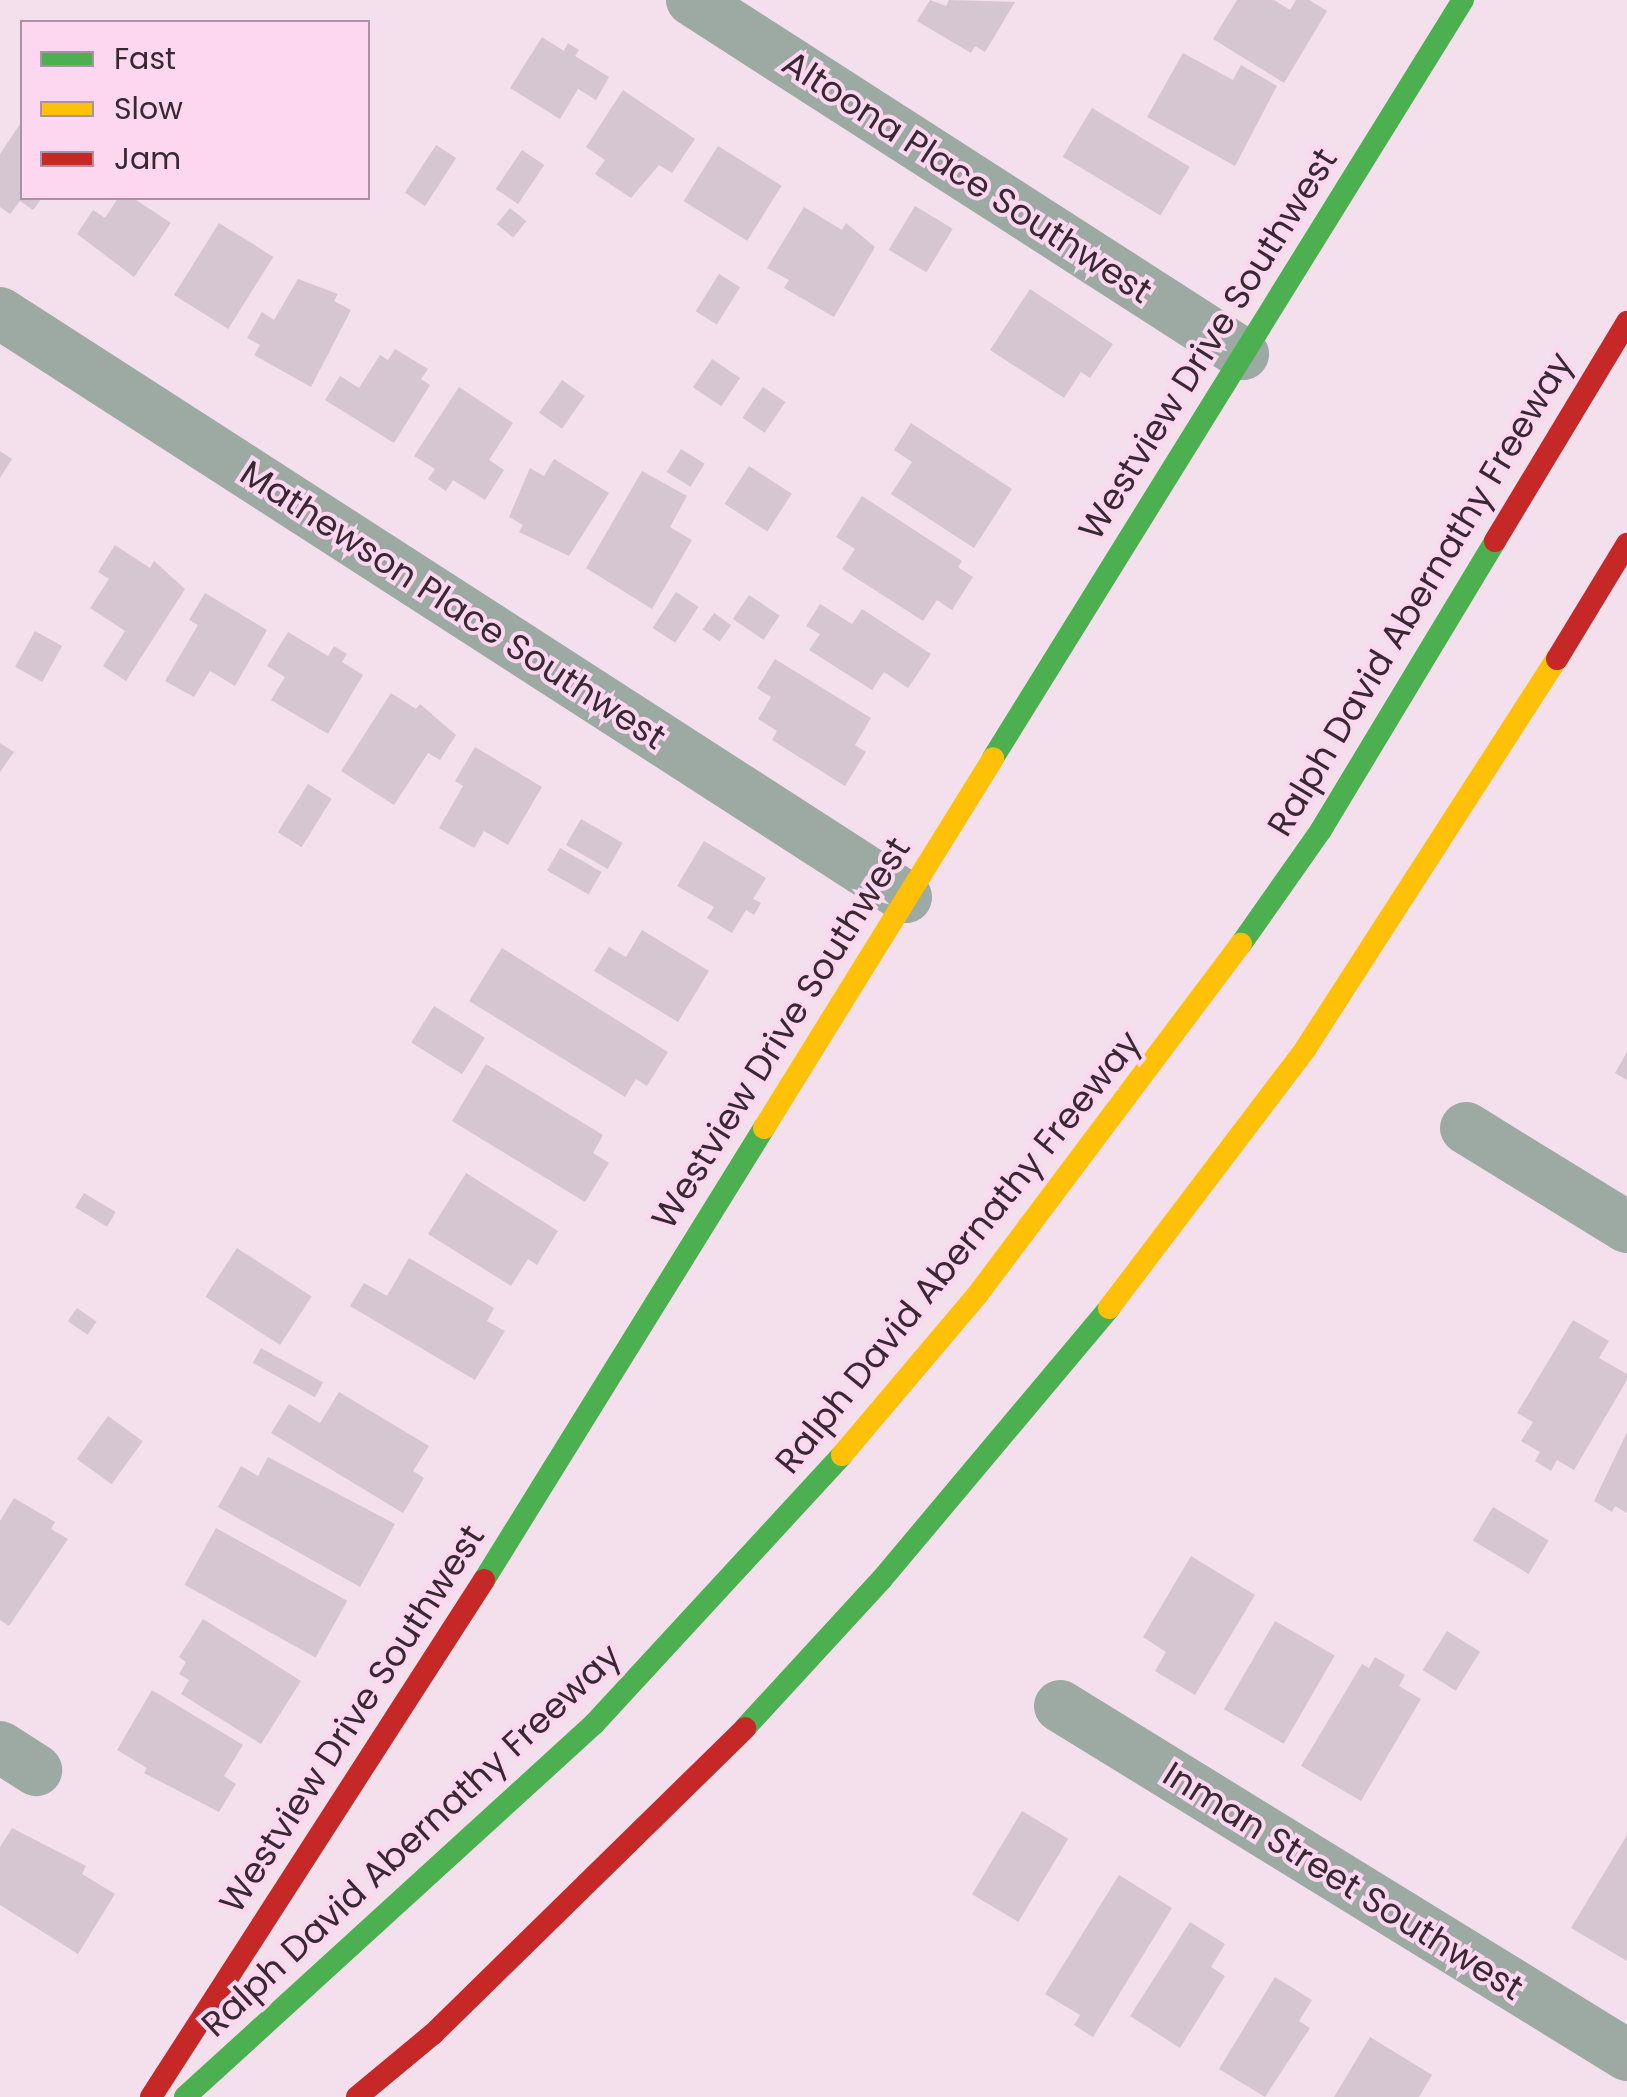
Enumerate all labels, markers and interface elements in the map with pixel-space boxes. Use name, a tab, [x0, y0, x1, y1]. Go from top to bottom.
legend	[20, 20, 370, 200]
text: Fast	[114, 37, 176, 80]
street label: Altoona Place Southwest	[774, 42, 1160, 312]
text: Slow	[114, 87, 183, 130]
text: Jam	[114, 137, 181, 180]
street label: Westview Drive Southwest	[1070, 140, 1346, 548]
street label: Ralph David Abernathy Freeway	[1259, 344, 1581, 844]
street label: Mathewson Place Southwest	[233, 452, 673, 758]
street label: Westview Drive Southwest	[643, 829, 919, 1237]
street label: Ralph David Abernathy Freeway	[766, 1022, 1150, 1482]
street label: Westview Drive Southwest	[211, 1517, 493, 1921]
street label: Ralph David Abernathy Freeway	[193, 1635, 629, 2045]
street label: Inman Street Southwest	[1155, 1753, 1531, 2009]

